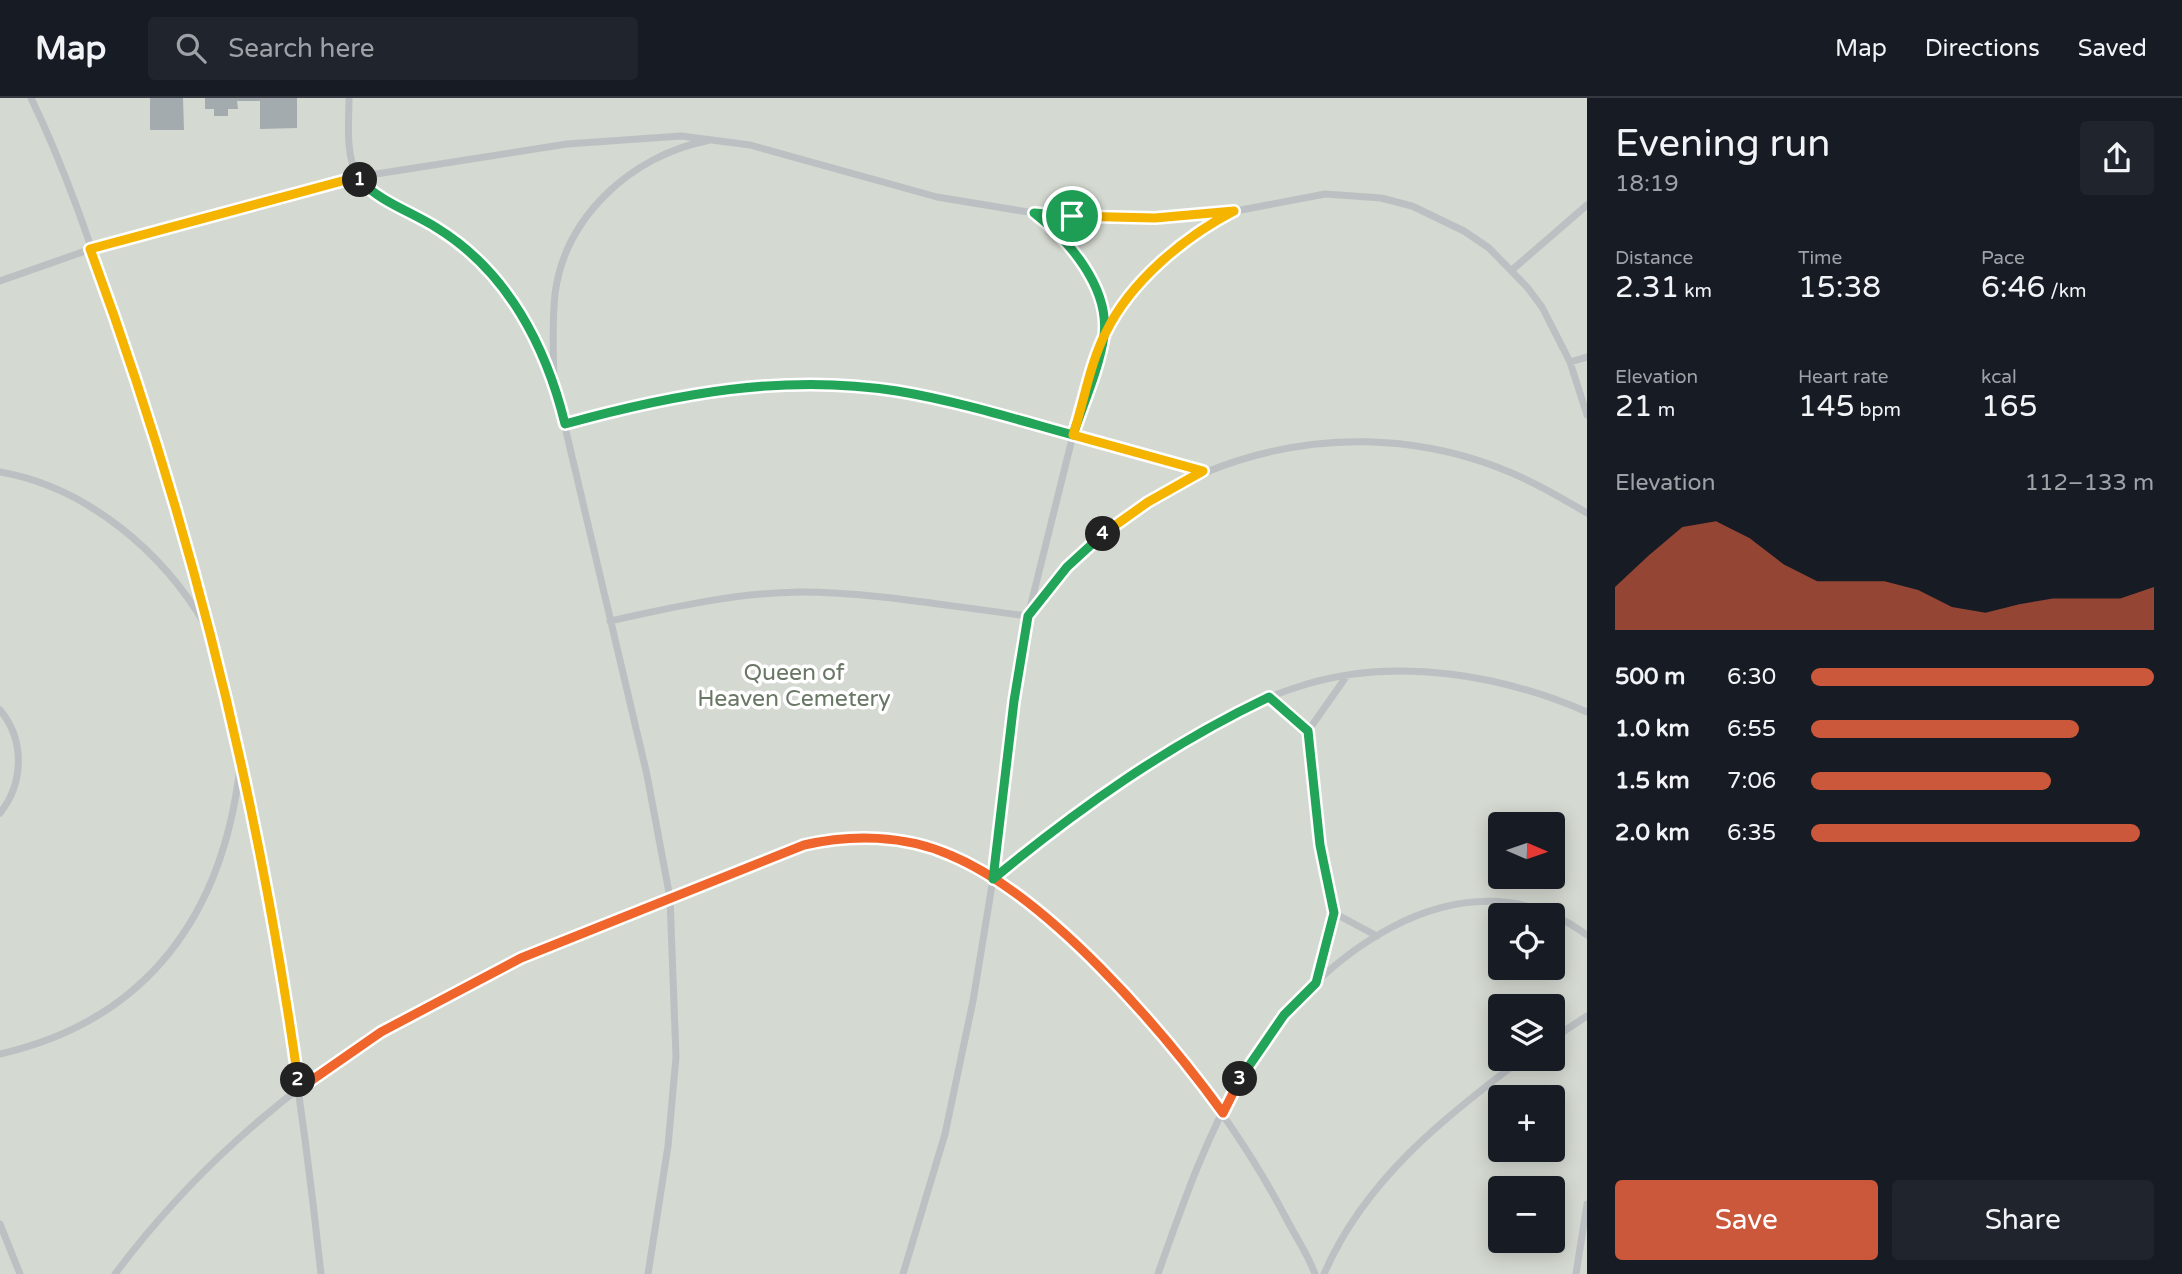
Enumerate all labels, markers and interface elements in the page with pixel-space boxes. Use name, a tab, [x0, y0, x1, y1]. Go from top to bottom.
search box	[148, 17, 638, 80]
text: Map	[35, 29, 106, 68]
icon: search	[172, 29, 210, 67]
text: Search here	[228, 33, 374, 64]
text: Map	[1835, 34, 1887, 63]
text: Directions	[1925, 34, 2040, 63]
text: Saved	[2078, 34, 2147, 63]
text: Evening run	[1615, 121, 1830, 167]
button: share	[2080, 121, 2154, 195]
pin: 1	[342, 162, 378, 198]
text: 1	[354, 168, 365, 190]
text: 18:19	[1615, 170, 1679, 198]
pin	[1042, 186, 1102, 246]
icon: arrive	[1053, 197, 1091, 235]
text: Distance	[1615, 247, 1693, 269]
text: Time	[1798, 247, 1842, 269]
text: Pace	[1981, 247, 2025, 269]
text: 2.31	[1615, 269, 1679, 306]
text: 15:38	[1798, 269, 1881, 306]
text: 6:46	[1981, 269, 2045, 306]
text: km	[1679, 280, 1712, 302]
text: /km	[2045, 280, 2086, 302]
text: Elevation	[1615, 366, 1698, 388]
text: Heart rate	[1798, 366, 1889, 388]
text: kcal	[1981, 366, 2017, 388]
text: 21	[1615, 388, 1653, 425]
text: 145	[1798, 388, 1855, 425]
text: 165	[1981, 388, 2038, 425]
text: m	[1653, 399, 1675, 421]
text: bpm	[1855, 399, 1901, 421]
text: Elevation	[1615, 469, 1716, 497]
text: 112–133 m	[2025, 469, 2154, 497]
pin: 4	[1086, 516, 1120, 551]
text: 4	[1097, 522, 1108, 544]
park label: Queen of Heaven Cemetery	[697, 659, 891, 713]
text: 500 m	[1615, 663, 1685, 691]
text: 6:30	[1727, 663, 1776, 691]
text: 1.0 km	[1615, 715, 1690, 743]
text: 6:55	[1727, 715, 1776, 743]
text: 1.5 km	[1615, 767, 1690, 795]
text: 7:06	[1727, 767, 1776, 795]
north arrow	[1488, 812, 1564, 889]
map controls	[1488, 812, 1565, 1253]
text: 2.0 km	[1615, 819, 1690, 847]
text: 6:35	[1727, 819, 1776, 847]
button: locate	[1488, 903, 1565, 980]
button: layers	[1488, 994, 1565, 1071]
pin: 2	[280, 1062, 316, 1098]
pin: 3	[1222, 1062, 1258, 1096]
text: 3	[1234, 1067, 1245, 1089]
text: 2	[292, 1068, 303, 1090]
button: +	[1488, 1085, 1565, 1162]
button: −	[1488, 1176, 1565, 1253]
button: Save	[1615, 1180, 1878, 1260]
button: Share	[1892, 1180, 2154, 1260]

